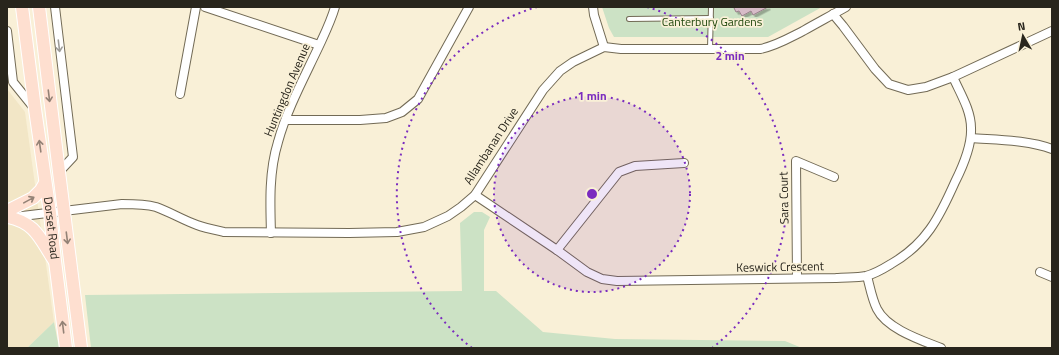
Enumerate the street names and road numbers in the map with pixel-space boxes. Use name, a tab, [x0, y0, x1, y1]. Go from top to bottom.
street label: Huntingdon Avenue	[258, 40, 315, 139]
street label: Allambanan Drive	[458, 103, 523, 188]
street label: Sara Court	[774, 171, 793, 225]
street label: Dorset Road	[39, 195, 65, 260]
street label: Keswick Crescent	[736, 256, 825, 277]

